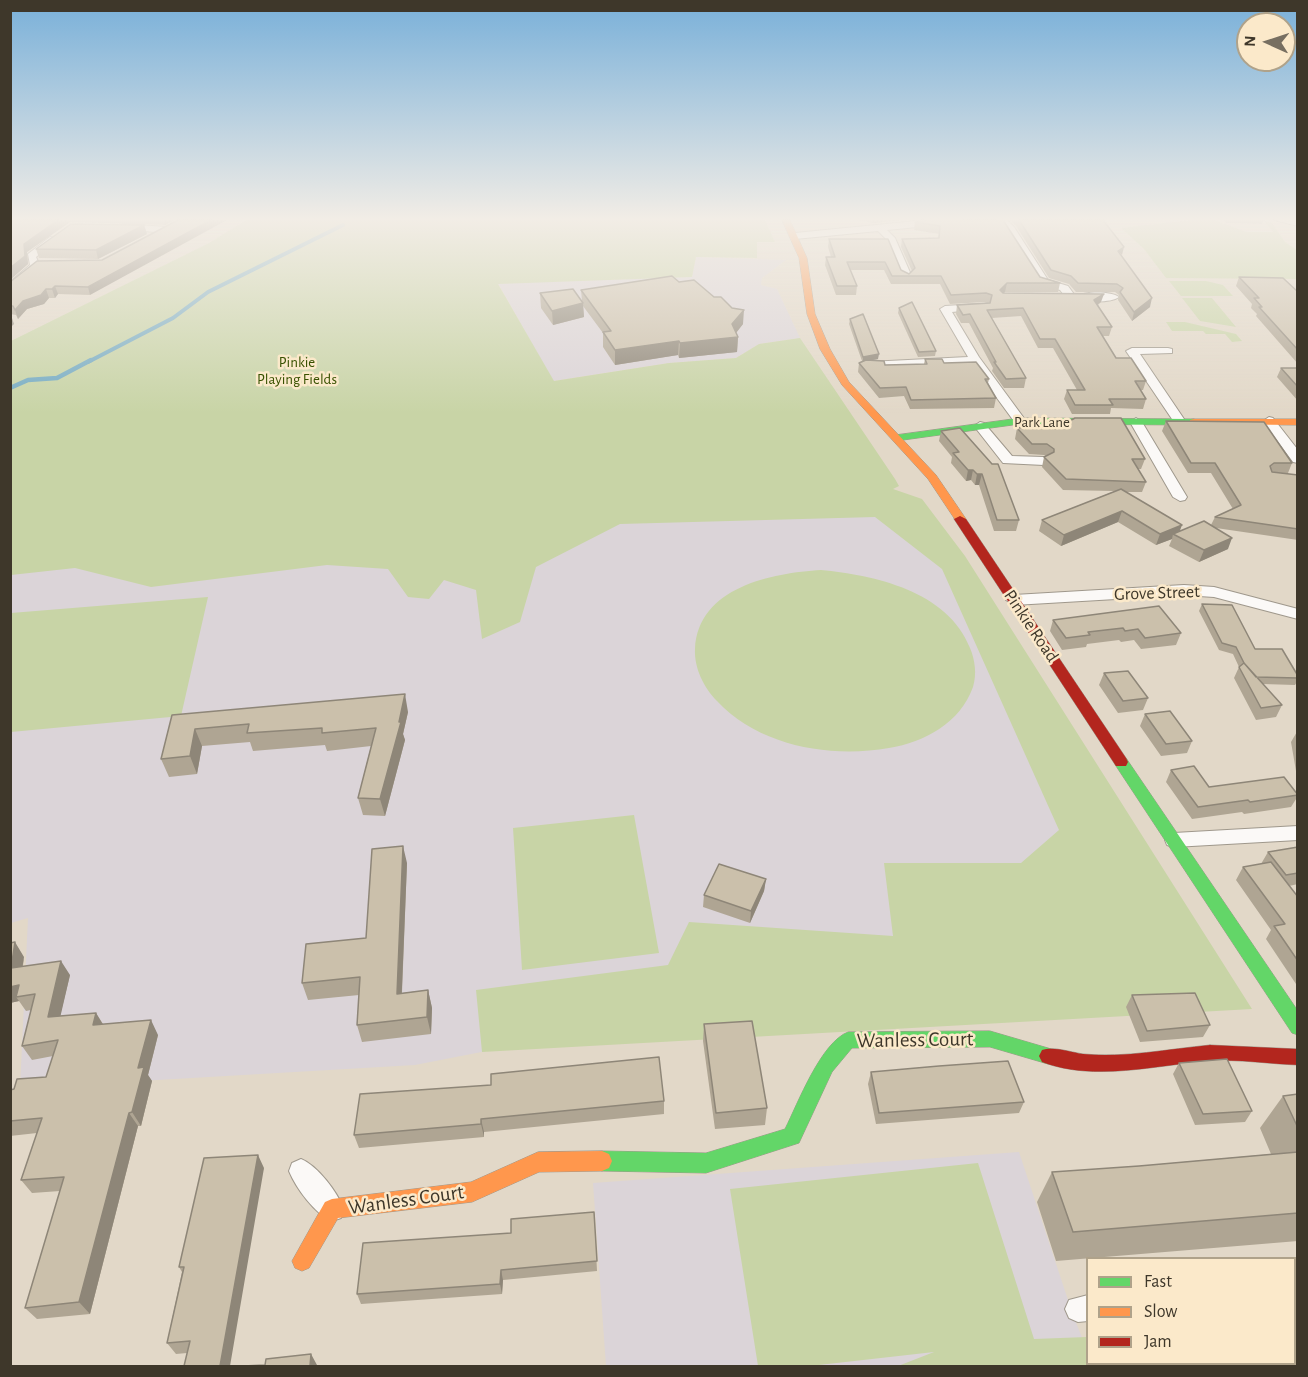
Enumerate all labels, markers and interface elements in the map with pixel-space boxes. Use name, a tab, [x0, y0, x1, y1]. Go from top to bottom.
north arrow	[1236, 12, 1296, 72]
text: N	[1242, 35, 1258, 47]
park label: Pinkie Playing Fields	[257, 353, 337, 388]
street label: Park Lane	[1014, 413, 1070, 431]
street label: Grove Street	[1114, 581, 1200, 605]
street label: Pinkie Road	[999, 586, 1063, 666]
street label: Wanless Court	[856, 1026, 974, 1054]
street label: Wanless Court	[347, 1179, 465, 1221]
legend	[1086, 1257, 1296, 1365]
text: Fast	[1144, 1273, 1172, 1291]
text: Slow	[1144, 1303, 1177, 1321]
text: Jam	[1144, 1333, 1172, 1351]

